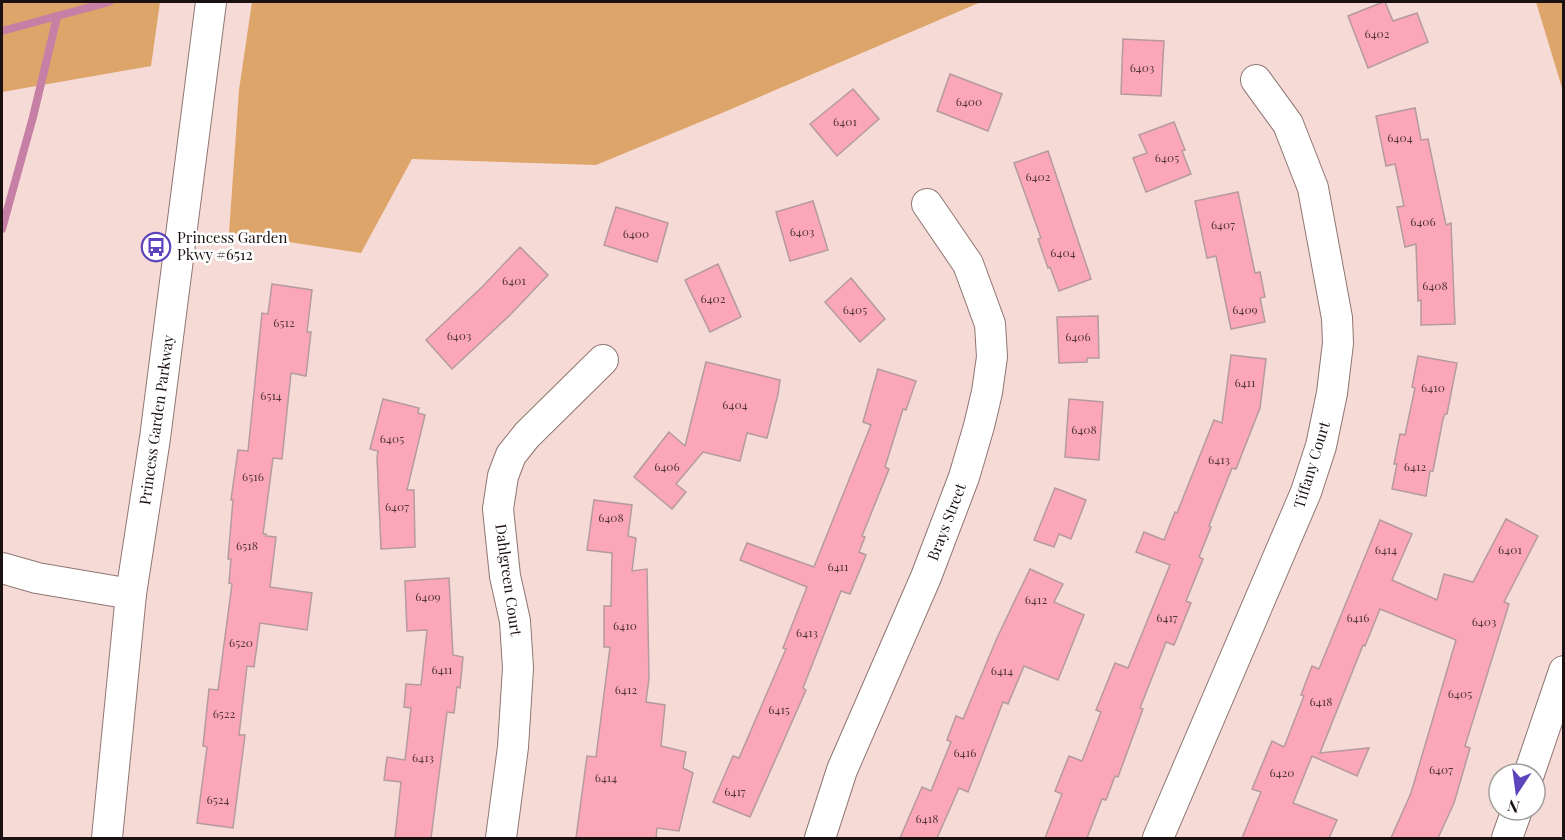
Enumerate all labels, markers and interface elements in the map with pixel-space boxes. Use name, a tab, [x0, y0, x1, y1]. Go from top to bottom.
house number: 6402	[1364, 25, 1390, 41]
house number: 6403	[1130, 59, 1154, 75]
house number: 6400	[956, 93, 982, 109]
house number: 6401	[833, 113, 857, 129]
house number: 6404	[1387, 129, 1413, 145]
house number: 6405	[1155, 149, 1179, 165]
house number: 6402	[1025, 168, 1051, 184]
house number: 6406	[1410, 213, 1436, 229]
house number: 6407	[1211, 216, 1235, 232]
house number: 6403	[790, 223, 814, 239]
house number: 6400	[623, 225, 649, 241]
place label: Princess Garden Pkwy #6512	[177, 227, 287, 264]
bus stop icon: Princess Garden Pkwy #6512	[140, 231, 172, 263]
house number: 6404	[1050, 244, 1076, 260]
house number: 6401	[502, 272, 526, 288]
house number: 6408	[1422, 277, 1448, 293]
house number: 6402	[700, 290, 726, 306]
house number: 6405	[843, 301, 867, 317]
house number: 6409	[1232, 301, 1258, 317]
house number: 6512	[273, 314, 295, 330]
house number: 6403	[447, 327, 471, 343]
house number: 6406	[1065, 328, 1091, 344]
street label: Princess Garden Parkway	[134, 333, 178, 506]
house number: 6411	[1234, 374, 1256, 390]
house number: 6410	[1421, 379, 1445, 395]
house number: 6514	[260, 387, 282, 403]
house number: 6404	[722, 396, 748, 412]
street label: Tiffany Court	[1288, 418, 1334, 511]
house number: 6408	[1071, 421, 1097, 437]
house number: 6405	[380, 430, 404, 446]
house number: 6413	[1208, 451, 1230, 467]
house number: 6406	[654, 458, 680, 474]
house number: 6412	[1404, 458, 1426, 474]
house number: 6516	[242, 468, 264, 484]
street label: Brays Street	[922, 479, 970, 563]
house number: 6407	[385, 498, 409, 514]
house number: 6408	[598, 509, 624, 525]
street label: Dahlgreen Court	[491, 523, 527, 638]
house number: 6518	[236, 537, 258, 553]
house number: 6414	[1375, 541, 1397, 557]
house number: 6401	[1498, 541, 1522, 557]
house number: 6411	[827, 558, 849, 574]
house number: 6409	[415, 588, 441, 604]
house number: 6412	[1025, 591, 1047, 607]
house number: 6417	[1156, 609, 1178, 625]
house number: 6416	[1347, 609, 1369, 625]
house number: 6403	[1472, 613, 1496, 629]
house number: 6410	[613, 617, 637, 633]
house number: 6413	[796, 624, 818, 640]
house number: 6520	[229, 634, 253, 650]
house number: 6411	[431, 661, 453, 677]
house number: 6414	[991, 662, 1013, 678]
house number: 6412	[615, 681, 637, 697]
house number: 6405	[1448, 685, 1472, 701]
house number: 6418	[1310, 693, 1332, 709]
house number: 6415	[768, 701, 790, 717]
house number: 6522	[213, 705, 236, 721]
house number: 6416	[954, 744, 976, 760]
house number: 6413	[412, 749, 434, 765]
house number: 6407	[1429, 761, 1453, 777]
north arrow	[1487, 762, 1547, 822]
house number: 6420	[1269, 764, 1295, 780]
house number: 6414	[595, 769, 617, 785]
house number: 6417	[724, 783, 746, 799]
house number: 6524	[207, 791, 229, 807]
text: N	[1505, 795, 1522, 819]
house number: 6418	[916, 810, 938, 826]

